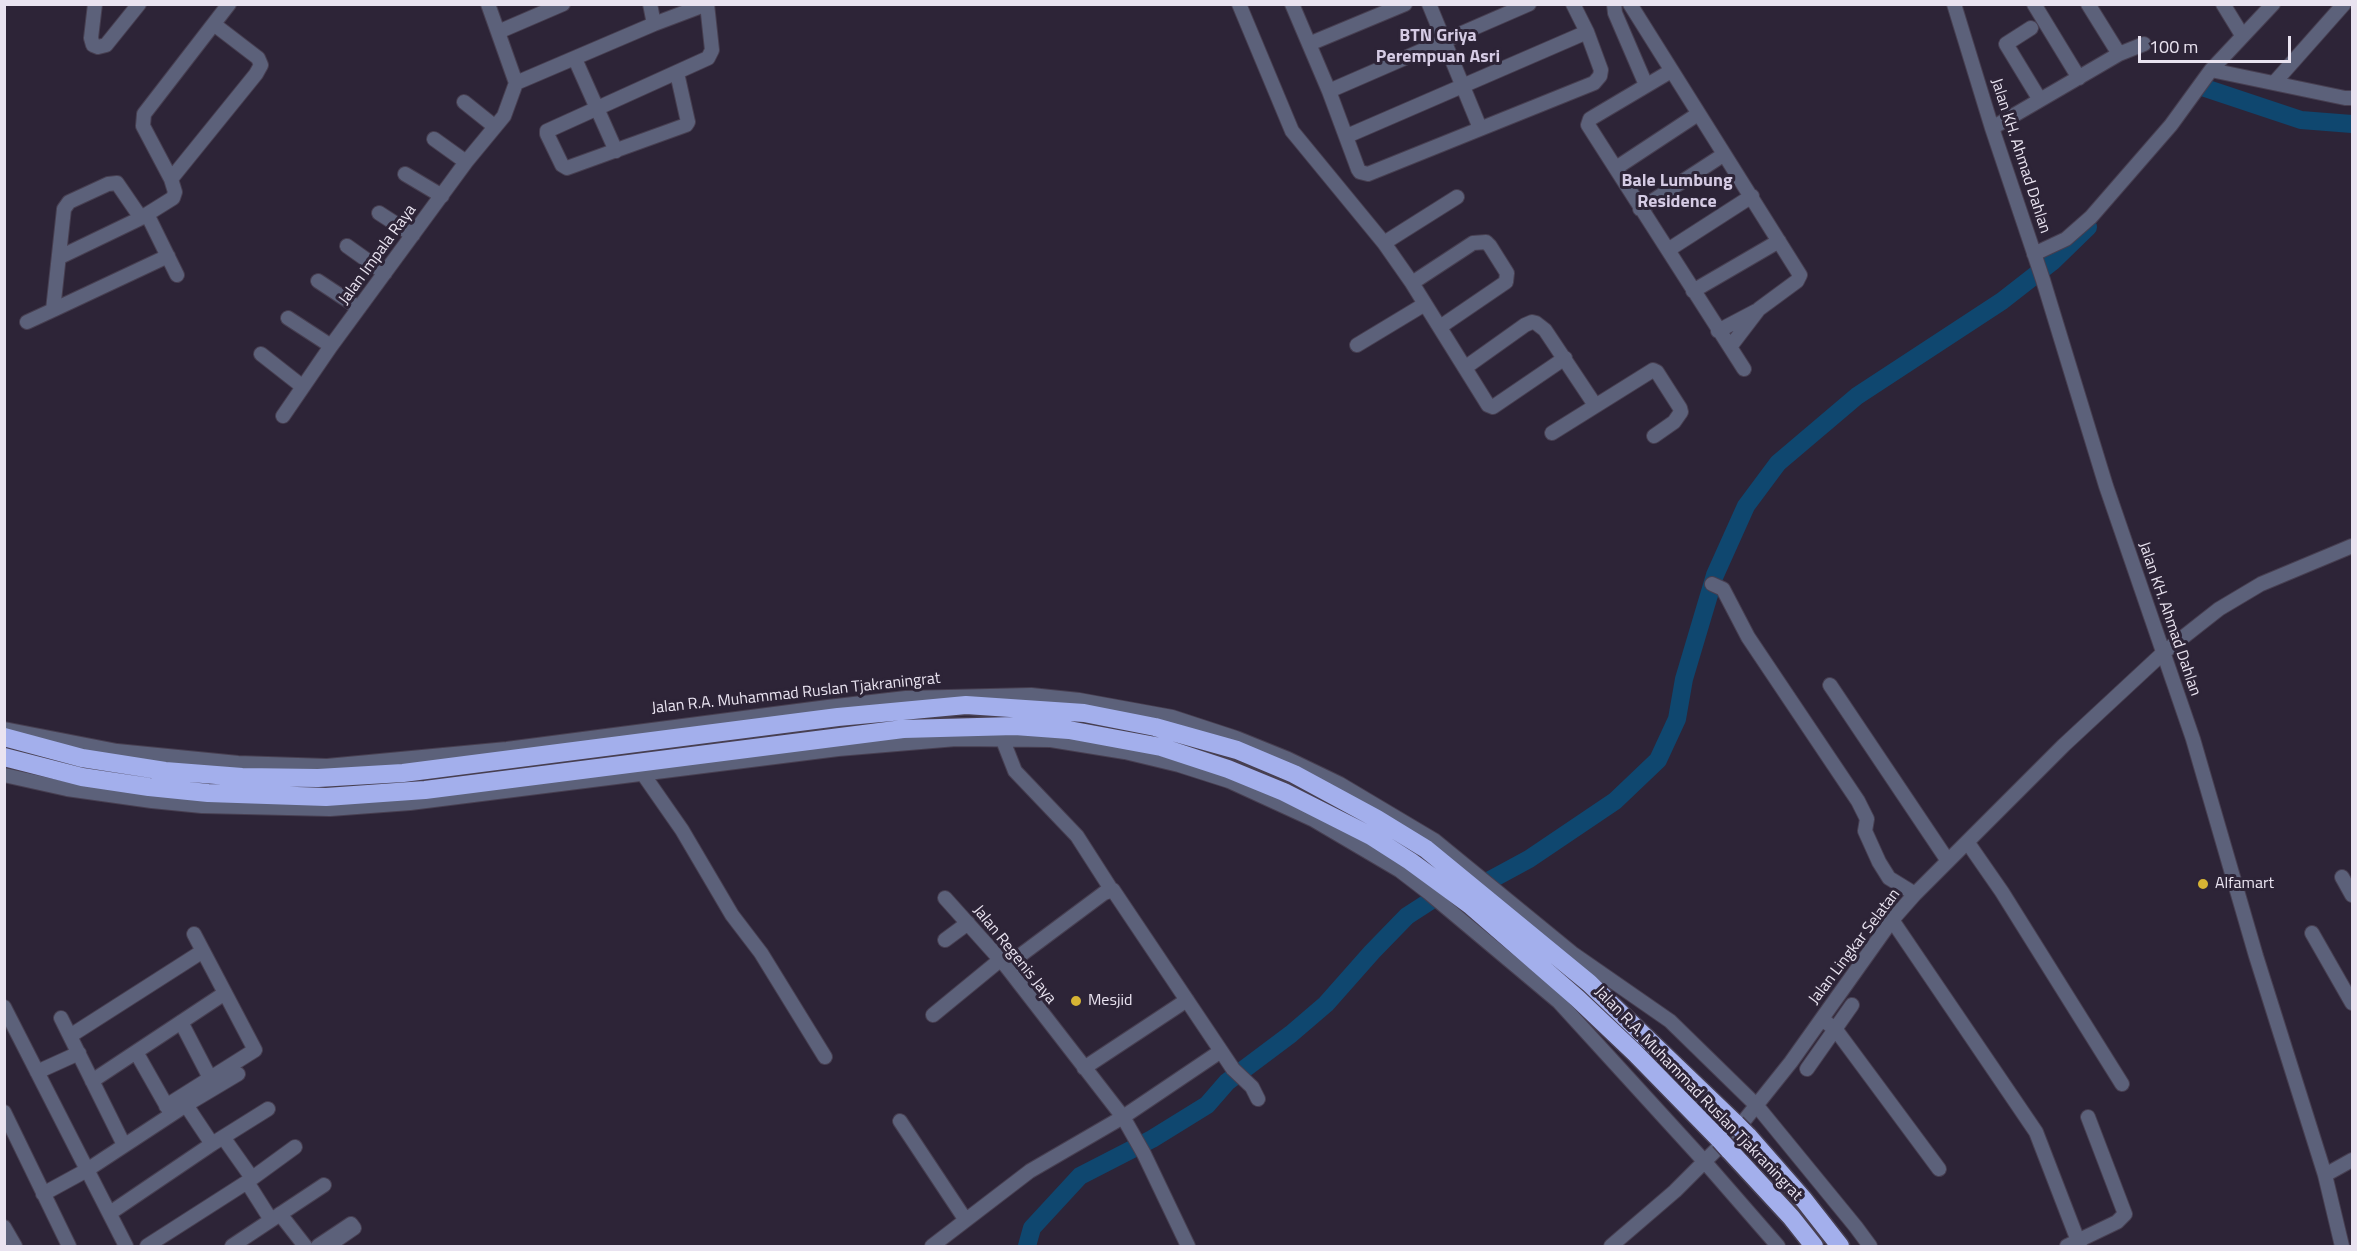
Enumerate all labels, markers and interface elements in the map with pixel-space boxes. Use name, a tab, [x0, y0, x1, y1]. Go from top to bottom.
scale bar	[2141, 24, 2294, 62]
district label: BTN Griya Perempuan Asri	[1376, 26, 1500, 68]
text: 100 m	[2149, 33, 2198, 60]
street label: Jalan KH. Ahmad Dahlan	[1986, 76, 2054, 236]
district label: Bale Lumbung Residence	[1621, 171, 1733, 213]
street label: Jalan Impala Raya	[335, 201, 421, 309]
street label: Jalan KH. Ahmad Dahlan	[2134, 539, 2204, 699]
street label: Jalan R.A. Muhammad Ruslan Tjakraningrat	[651, 669, 941, 719]
place label: Alfamart	[2215, 874, 2274, 894]
marker: Alfamart	[2196, 877, 2210, 891]
street label: Jalan Lingkar Selatan	[1805, 885, 1905, 1009]
street label: Jalan Regenis Jaya	[968, 902, 1060, 1008]
street label: Jalan R.A. Muhammad Ruslan Tjakraningrat	[1590, 983, 1806, 1205]
place label: Mesjid	[1088, 991, 1132, 1011]
marker: Mesjid	[1069, 994, 1083, 1008]

